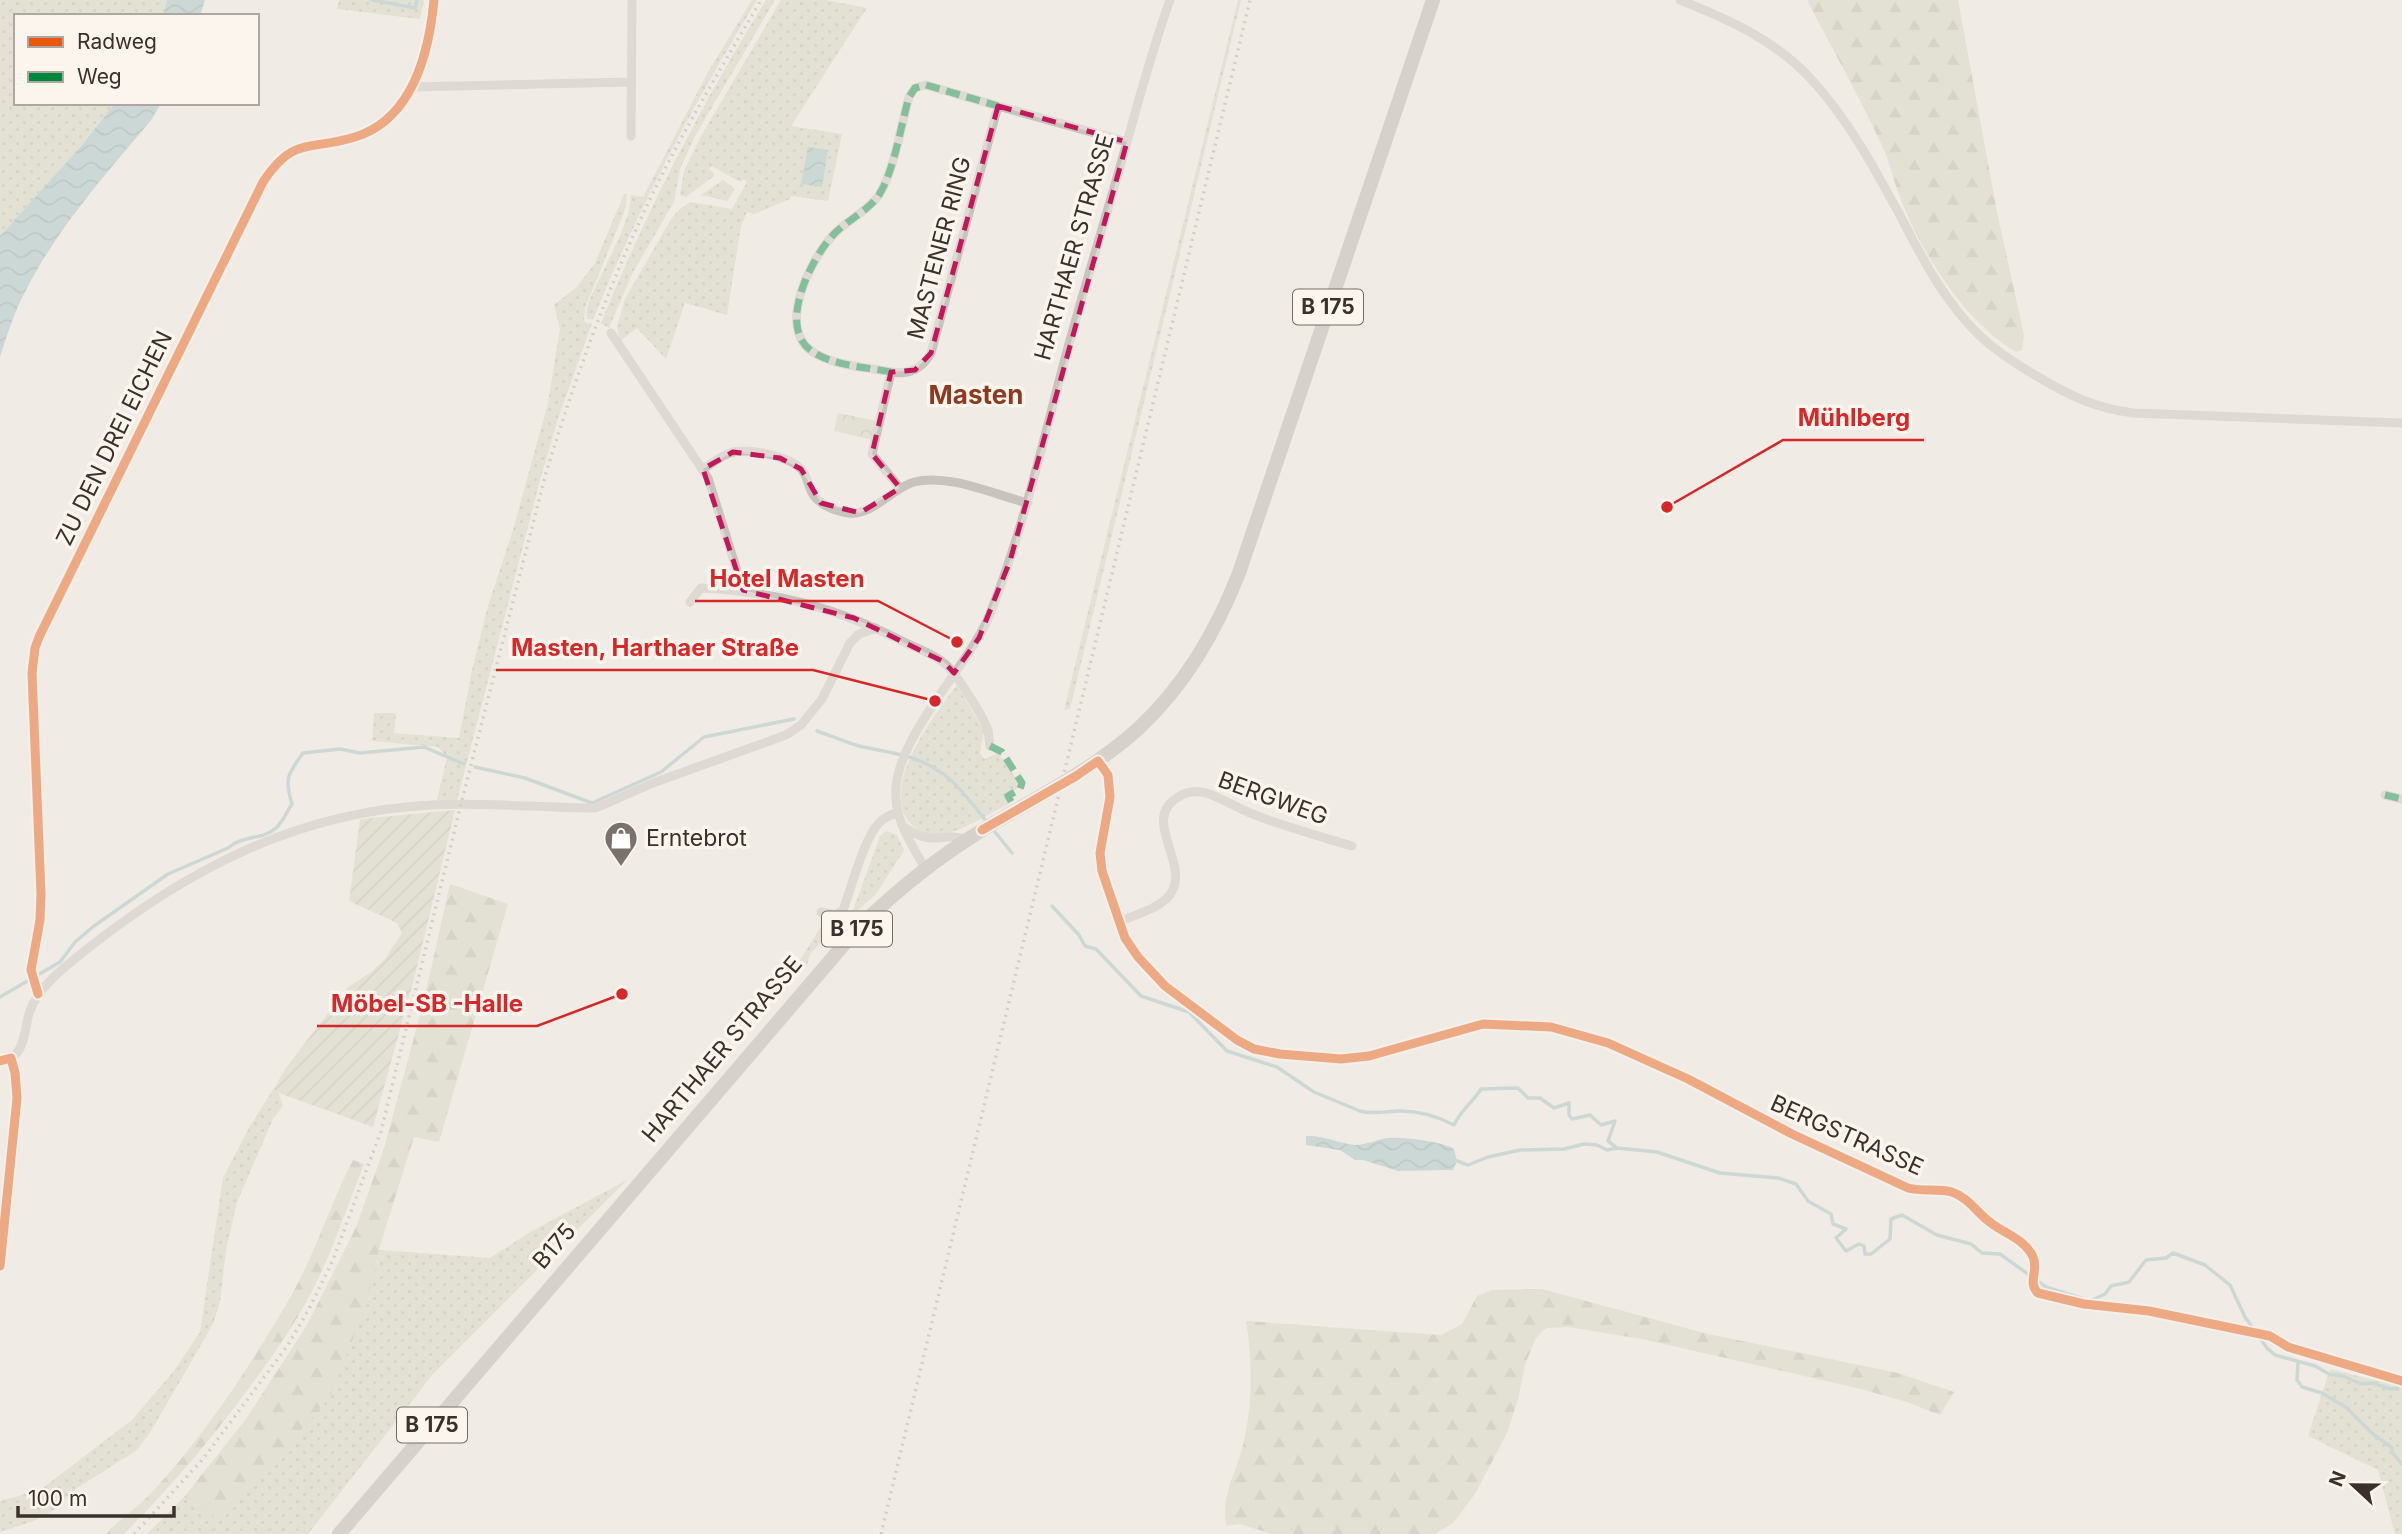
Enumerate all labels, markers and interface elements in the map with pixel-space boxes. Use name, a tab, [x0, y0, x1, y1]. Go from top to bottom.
legend	[14, 14, 259, 105]
text: Radweg	[77, 29, 157, 54]
text: Weg	[77, 64, 122, 89]
street label: HARTHAER STRASSE	[1028, 131, 1120, 363]
street label: MASTENER RING	[901, 154, 977, 342]
road number: B 175	[1293, 290, 1363, 324]
street label: ZU DEN DREI EICHEN	[50, 326, 178, 550]
district label: Masten	[929, 379, 1023, 410]
callout: Mühlberg	[1783, 395, 1924, 440]
text: Mühlberg	[1798, 403, 1910, 432]
callout: Hotel Masten	[695, 556, 878, 601]
text: Hotel Masten	[709, 564, 865, 593]
callout: Masten, Harthaer Straße	[496, 625, 813, 670]
text: Masten, Harthaer Straße	[511, 633, 799, 662]
street label: BERGWEG	[1214, 765, 1332, 831]
shop icon: Erntebrot	[602, 819, 640, 868]
place label: Erntebrot	[646, 824, 747, 852]
road number: B 175	[822, 912, 892, 946]
street label: HARTHAER STRASSE	[636, 950, 808, 1148]
callout: Möbel-SB -Halle	[317, 981, 537, 1026]
text: Möbel-SB -Halle	[331, 989, 523, 1018]
street label: BERGSTRASSE	[1766, 1089, 1928, 1181]
street label: B175	[527, 1217, 581, 1275]
road number: B 175	[397, 1408, 467, 1442]
north arrow	[2318, 1450, 2388, 1520]
text: N	[2324, 1468, 2351, 1490]
scale bar	[18, 1474, 173, 1518]
text: 100 m	[28, 1486, 87, 1511]

